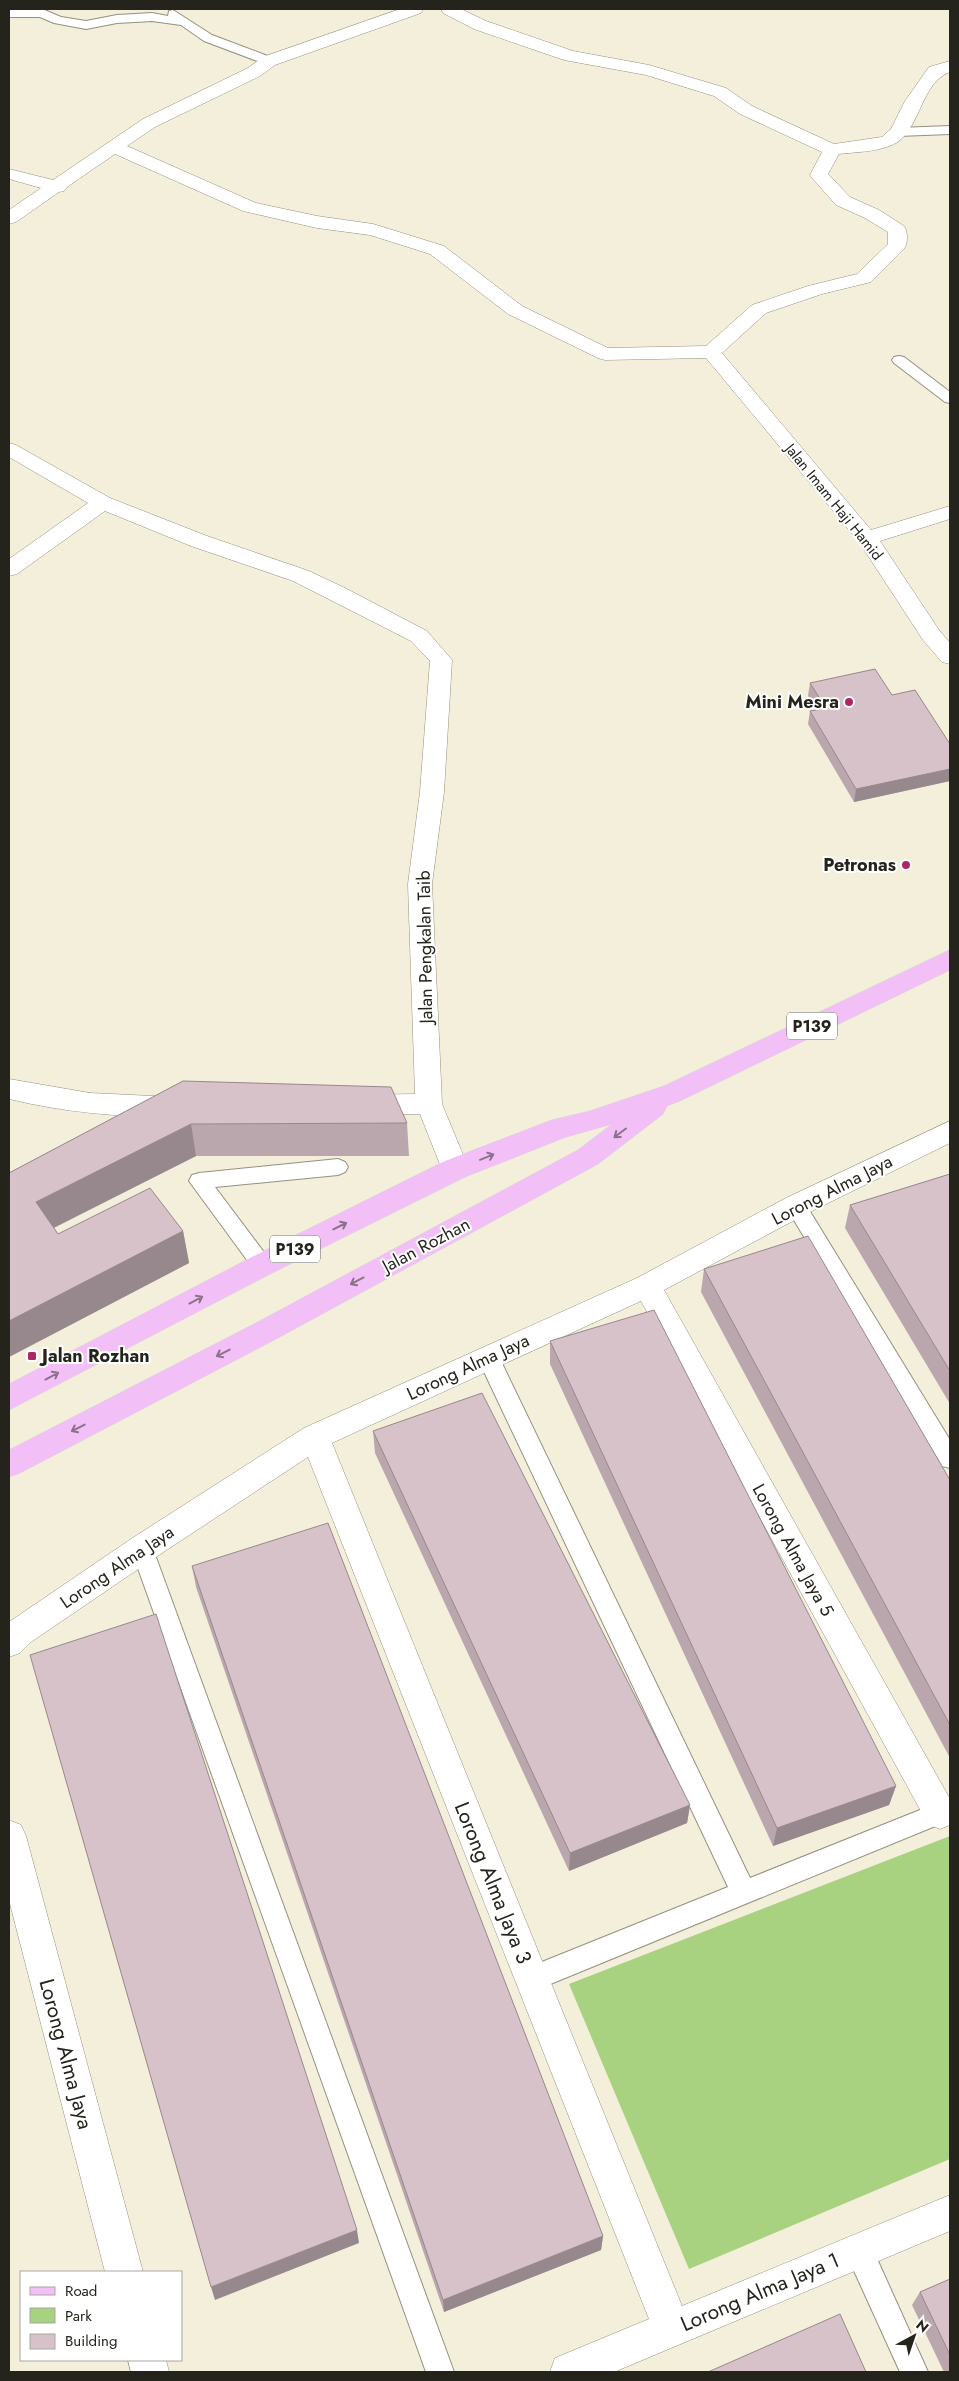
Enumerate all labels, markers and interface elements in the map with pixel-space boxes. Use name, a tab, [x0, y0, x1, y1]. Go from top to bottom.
street label: Jalan Imam Haji Hamid	[779, 437, 888, 565]
place label: Mini Mesra	[746, 689, 839, 715]
marker: Mini Mesra	[843, 696, 855, 708]
place label: Petronas	[823, 852, 896, 878]
marker: Petronas	[900, 859, 912, 871]
street label: Jalan Pengkalan Taib	[411, 870, 439, 1026]
road number: P139	[787, 1012, 837, 1040]
one-way arrow	[614, 1127, 627, 1138]
street label: Lorong Alma Jaya	[767, 1148, 897, 1232]
one-way arrow	[479, 1151, 494, 1161]
street label: Jalan Rozhan	[376, 1211, 475, 1280]
one-way arrow	[333, 1221, 348, 1231]
road number: P139	[270, 1236, 320, 1262]
one-way arrow	[351, 1277, 365, 1287]
one-way arrow	[188, 1295, 203, 1305]
street label: Lorong Alma Jaya	[403, 1327, 533, 1407]
place label: Jalan Rozhan	[39, 1343, 150, 1369]
one-way arrow	[215, 1348, 230, 1358]
marker: Jalan Rozhan	[26, 1350, 38, 1362]
one-way arrow	[44, 1371, 59, 1380]
one-way arrow	[71, 1423, 86, 1433]
street label: Lorong Alma Jaya 5	[746, 1479, 840, 1621]
street label: Lorong Alma Jaya	[55, 1519, 179, 1615]
street label: Lorong Alma Jaya 3	[447, 1798, 539, 1968]
street label: Lorong Alma Jaya	[32, 1976, 100, 2132]
street label: Lorong Alma Jaya 1	[676, 2245, 844, 2339]
legend	[20, 2271, 182, 2361]
text: Road	[65, 2280, 97, 2302]
text: Park	[65, 2305, 92, 2327]
north arrow	[889, 2311, 939, 2361]
text: N	[912, 2315, 933, 2337]
text: Building	[65, 2330, 117, 2352]

